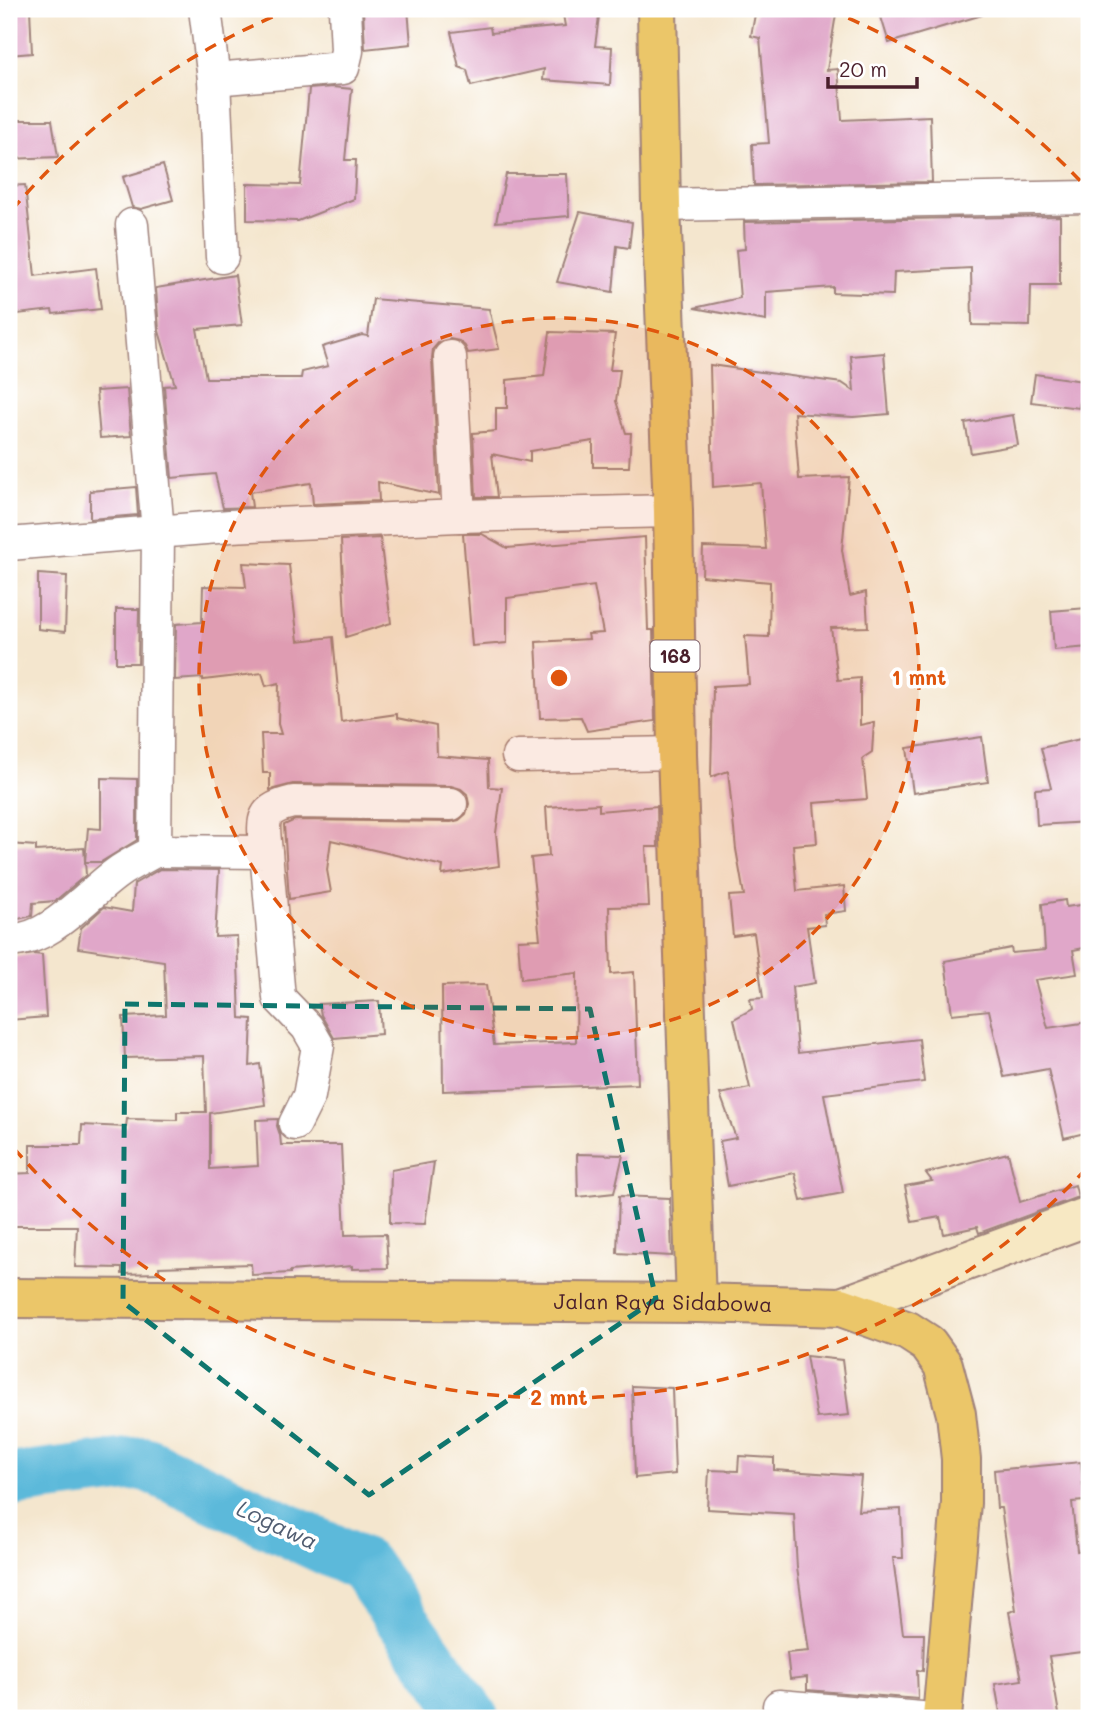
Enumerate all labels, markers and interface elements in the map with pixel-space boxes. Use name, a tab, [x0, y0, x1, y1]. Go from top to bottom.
scale bar	[828, 46, 918, 90]
text: 20 m	[839, 55, 887, 82]
road number: 168	[650, 640, 700, 671]
text: 1 mnt	[892, 663, 946, 690]
centre of rings	[547, 666, 571, 690]
street label: Jalan Raya Sidabowa	[554, 1287, 773, 1317]
text: 2 mnt	[530, 1383, 588, 1410]
water label: Logawa	[232, 1492, 323, 1556]

